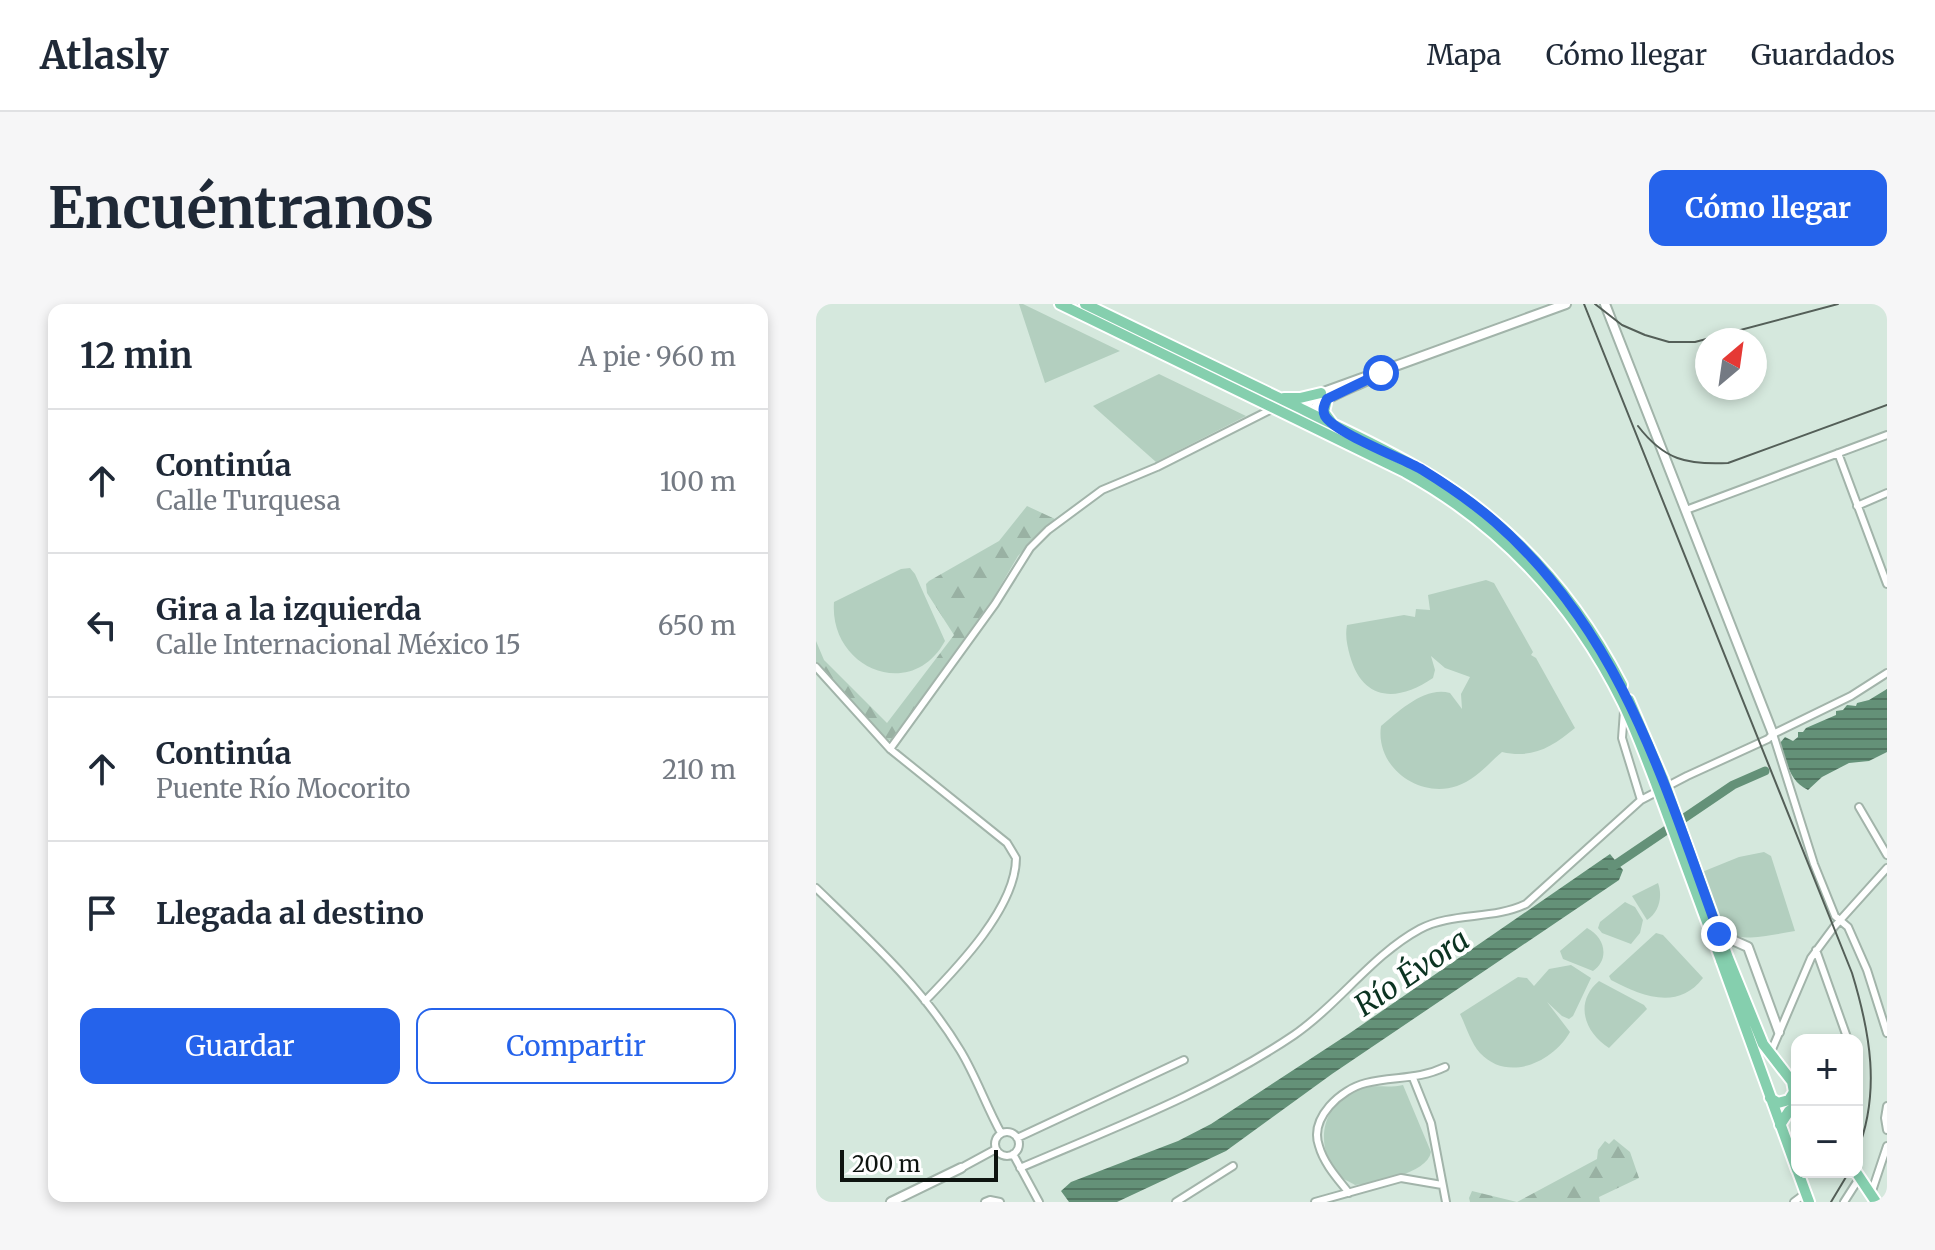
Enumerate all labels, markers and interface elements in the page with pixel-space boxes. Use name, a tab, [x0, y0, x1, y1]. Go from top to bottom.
text: Atlasly	[40, 32, 169, 79]
text: Mapa	[1427, 37, 1502, 73]
text: Cómo llegar	[1546, 37, 1707, 73]
text: Guardados	[1751, 37, 1895, 73]
button: Cómo llegar	[1649, 170, 1887, 246]
text: Encuéntranos	[48, 173, 434, 243]
north arrow	[1695, 328, 1767, 400]
text: 12 min	[80, 335, 192, 377]
text: A pie · 960 m	[578, 340, 736, 373]
route start	[1363, 355, 1399, 391]
text: Continúa	[156, 446, 292, 484]
icon: ahead	[80, 459, 124, 503]
text: 100 m	[660, 465, 736, 498]
text: Calle Turquesa	[156, 484, 341, 517]
text: Gira a la izquierda	[156, 590, 422, 628]
icon: left	[80, 603, 124, 647]
text: 650 m	[658, 609, 736, 642]
text: Calle Internacional México 15	[156, 628, 521, 661]
text: Continúa	[156, 734, 292, 772]
icon: ahead	[80, 747, 124, 791]
text: 210 m	[662, 753, 736, 786]
text: Puente Río Mocorito	[156, 772, 410, 805]
icon: arrive	[80, 891, 124, 935]
text: Llegada al destino	[156, 894, 424, 932]
route end	[1701, 916, 1737, 952]
water label: Río Évora	[1347, 920, 1476, 1024]
button: Guardar	[80, 1008, 400, 1084]
button: Compartir	[416, 1008, 736, 1084]
map controls	[1791, 1034, 1863, 1178]
button: +	[1791, 1034, 1863, 1106]
button: −	[1791, 1106, 1863, 1178]
scale bar	[840, 1146, 998, 1182]
text: 200 m	[852, 1150, 920, 1178]

